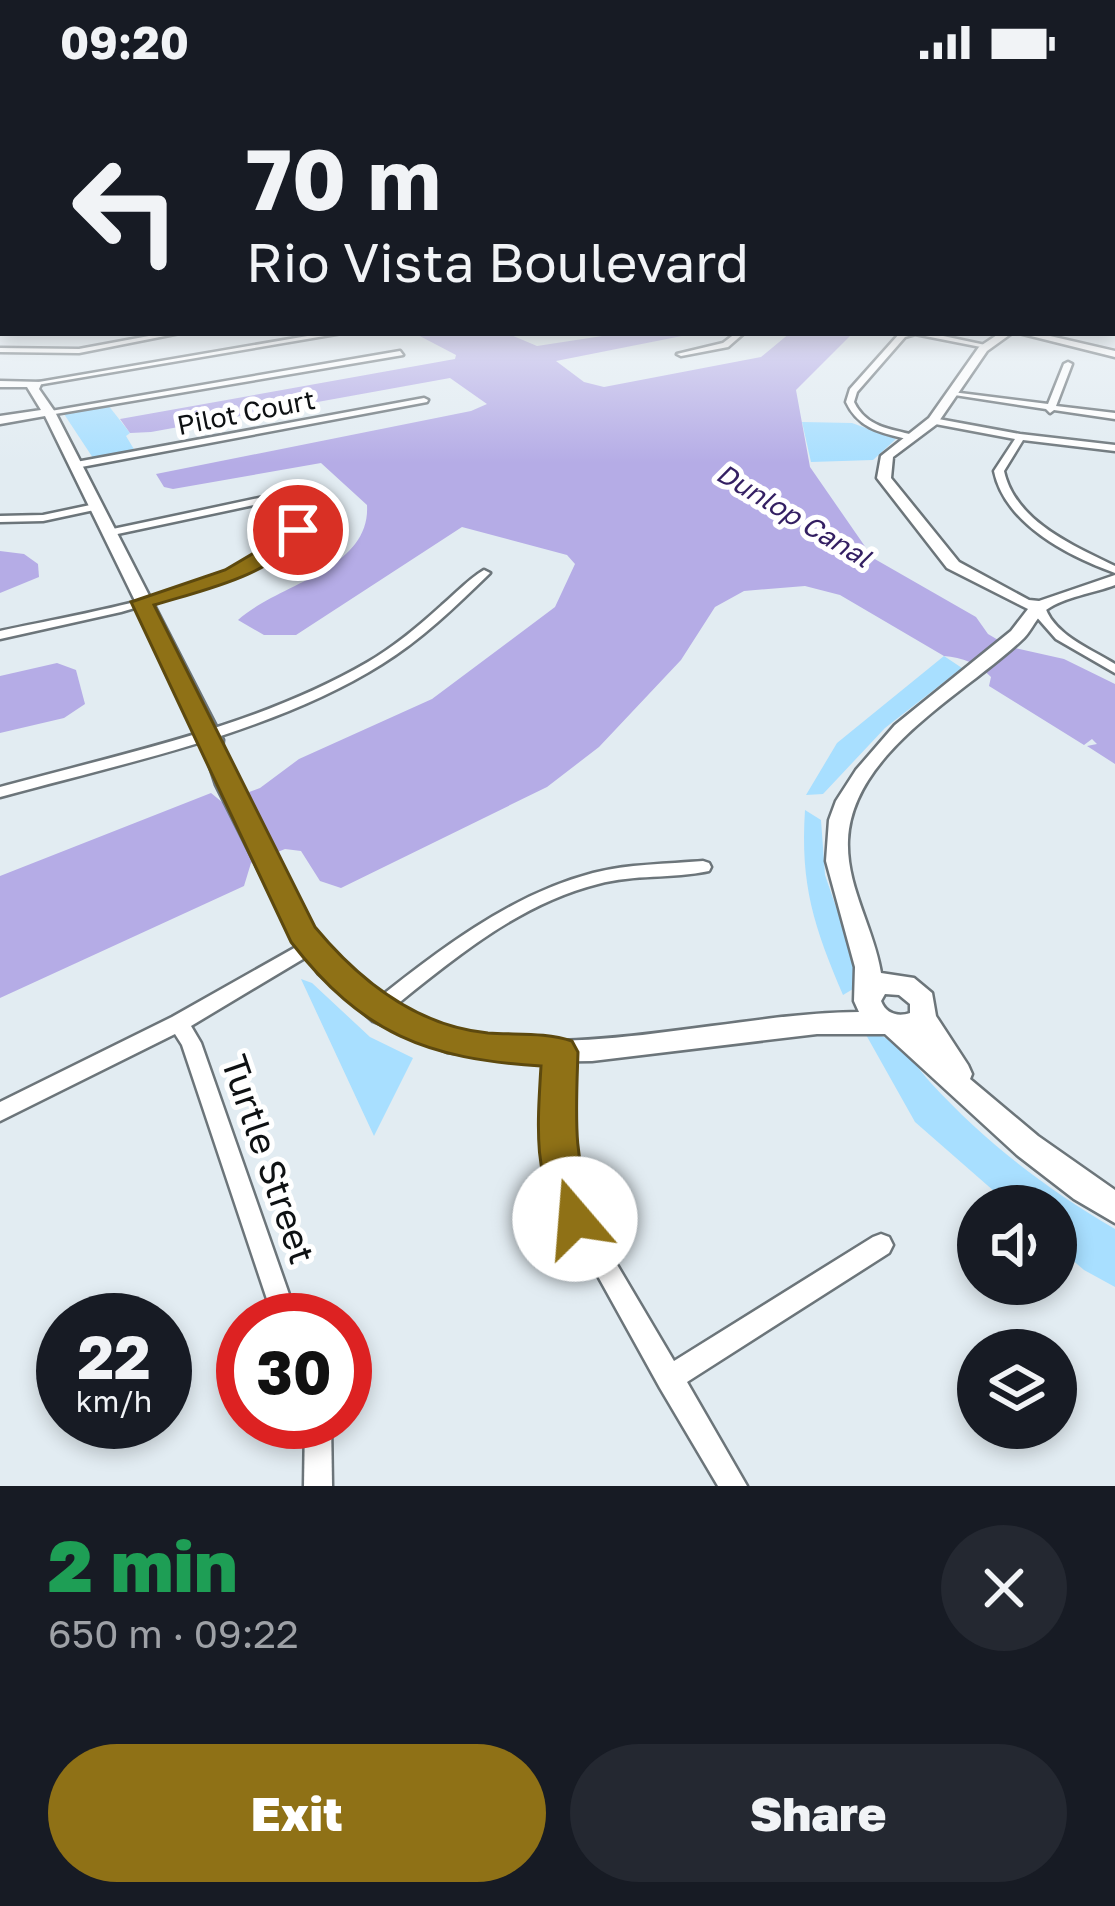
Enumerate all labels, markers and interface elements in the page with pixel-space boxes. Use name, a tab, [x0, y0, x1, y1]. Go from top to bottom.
text: 09:20	[60, 15, 189, 69]
text: 70 m	[246, 128, 441, 228]
icon: left	[48, 132, 204, 288]
text: Rio Vista Boulevard	[246, 229, 749, 294]
street label: Pilot Court	[174, 383, 318, 441]
water label: Dunlop Canal	[711, 457, 878, 574]
pin	[247, 479, 349, 581]
icon: arrive	[265, 497, 331, 563]
street label: Turtle Street	[213, 1049, 325, 1269]
position arrow	[512, 1156, 638, 1282]
map controls	[957, 1185, 1077, 1449]
button: sound	[957, 1185, 1077, 1305]
speed limit sign: 30	[216, 1293, 372, 1449]
text: 22	[77, 1320, 151, 1392]
button: layers	[957, 1329, 1077, 1449]
text: km/h	[76, 1383, 152, 1419]
text: 2 min	[48, 1521, 238, 1608]
button: close	[941, 1525, 1067, 1651]
text: 650 m · 09:22	[48, 1610, 299, 1657]
button: Exit	[48, 1744, 546, 1882]
button: Share	[570, 1744, 1067, 1882]

